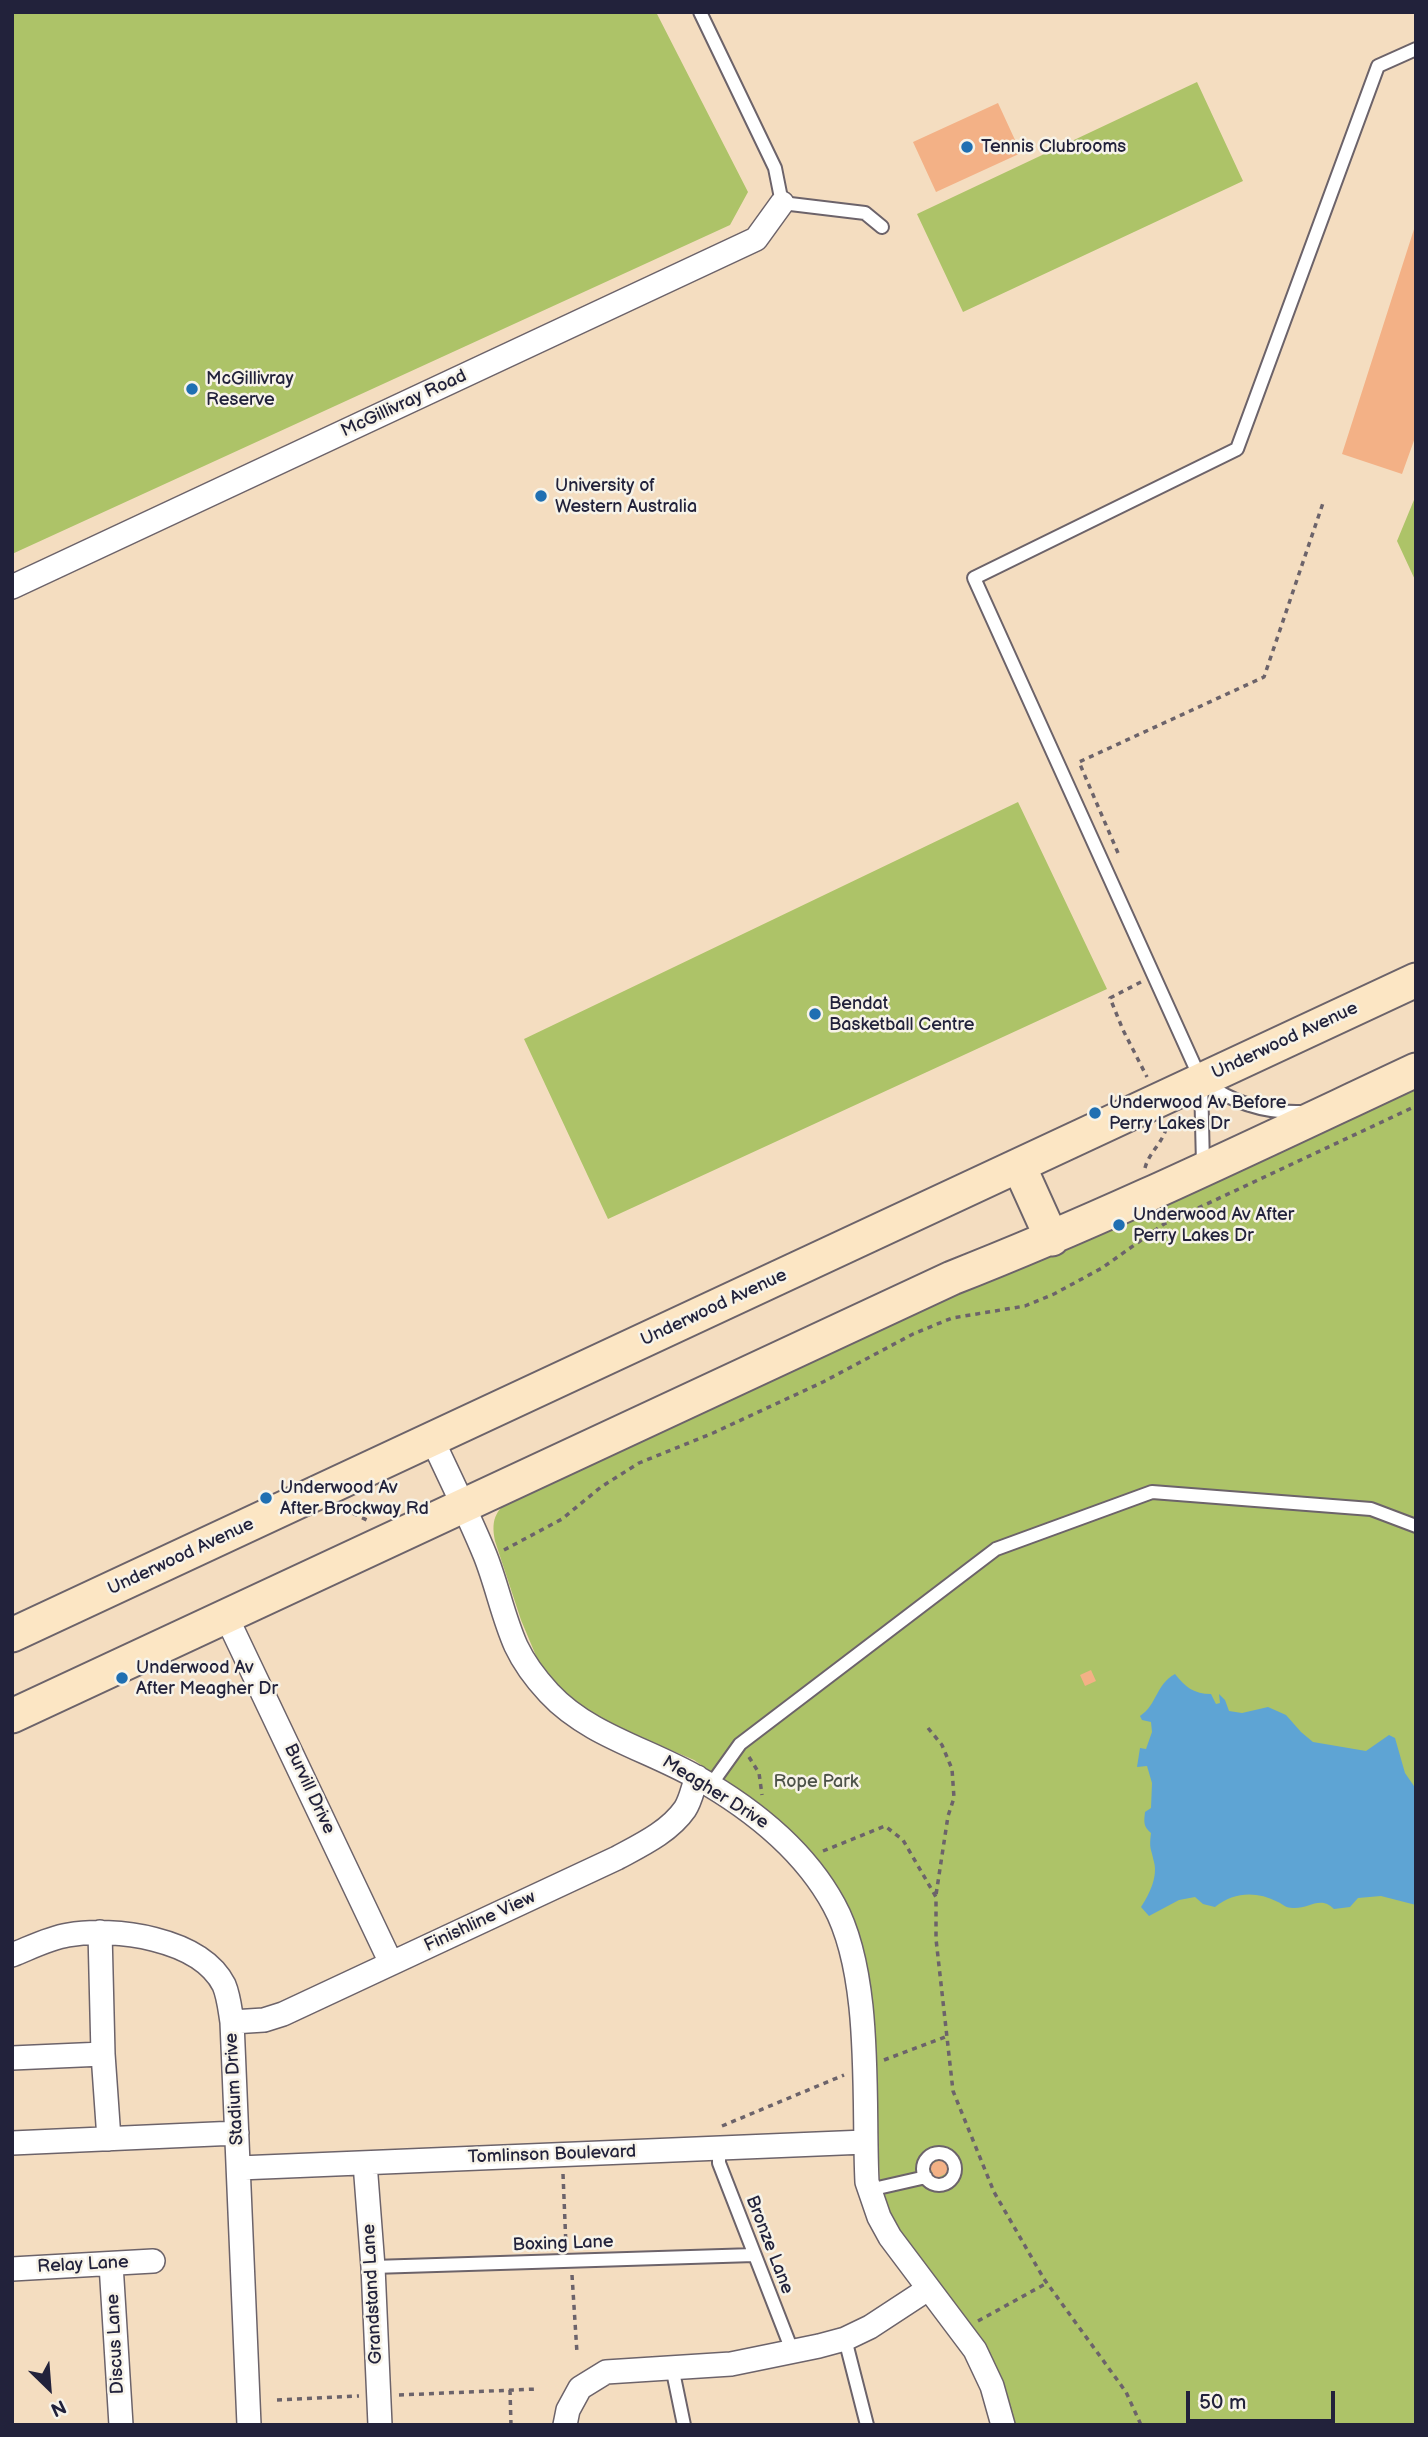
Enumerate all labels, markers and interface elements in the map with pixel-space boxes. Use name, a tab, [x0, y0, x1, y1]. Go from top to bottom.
place label: Tennis Clubrooms	[981, 136, 1126, 158]
marker: Tennis Clubrooms	[959, 139, 975, 155]
street label: McGillivray Road	[338, 365, 470, 443]
place label: McGillivray Reserve	[206, 368, 294, 410]
marker: McGillivray Reserve	[184, 381, 200, 397]
place label: University of Western Australia	[555, 475, 697, 518]
marker: University of Western Australia	[533, 488, 549, 504]
place label: Bendat Basketball Centre	[829, 993, 974, 1036]
street label: Underwood Avenue	[1208, 998, 1362, 1084]
marker: Bendat Basketball Centre	[807, 1006, 823, 1022]
place label: Underwood Av Before Perry Lakes Dr	[1109, 1092, 1286, 1134]
marker: Underwood Av Before Perry Lakes Dr	[1087, 1105, 1103, 1121]
place label: Underwood Av After Perry Lakes Dr	[1133, 1204, 1294, 1246]
marker: Underwood Av After Perry Lakes Dr	[1111, 1217, 1127, 1233]
street label: Underwood Avenue	[637, 1265, 791, 1351]
place label: Underwood Av After Brockway Rd	[280, 1477, 429, 1520]
marker: Underwood Av After Brockway Rd	[258, 1490, 274, 1506]
street label: Underwood Avenue	[104, 1514, 258, 1600]
place label: Underwood Av After Meagher Dr	[136, 1657, 278, 1700]
marker: Underwood Av After Meagher Dr	[114, 1670, 130, 1686]
street label: Burvill Drive	[279, 1741, 339, 1837]
street label: Meagher Drive	[658, 1752, 772, 1834]
park label: Rope Park	[773, 1771, 859, 1793]
street label: Finishline View	[421, 1887, 539, 1957]
street label: Stadium Drive	[221, 2032, 249, 2146]
street label: Tomlinson Boulevard	[467, 2141, 637, 2169]
street label: Bronze Lane	[740, 2193, 798, 2297]
street label: Grandstand Lane	[359, 2223, 387, 2365]
street label: Boxing Lane	[512, 2231, 614, 2257]
street label: Relay Lane	[37, 2252, 129, 2278]
street label: Discus Lane	[103, 2293, 129, 2395]
north arrow	[14, 2353, 84, 2423]
scale bar	[1190, 2378, 1339, 2422]
text: 50 m	[1199, 2390, 1246, 2415]
text: N	[47, 2394, 69, 2421]

